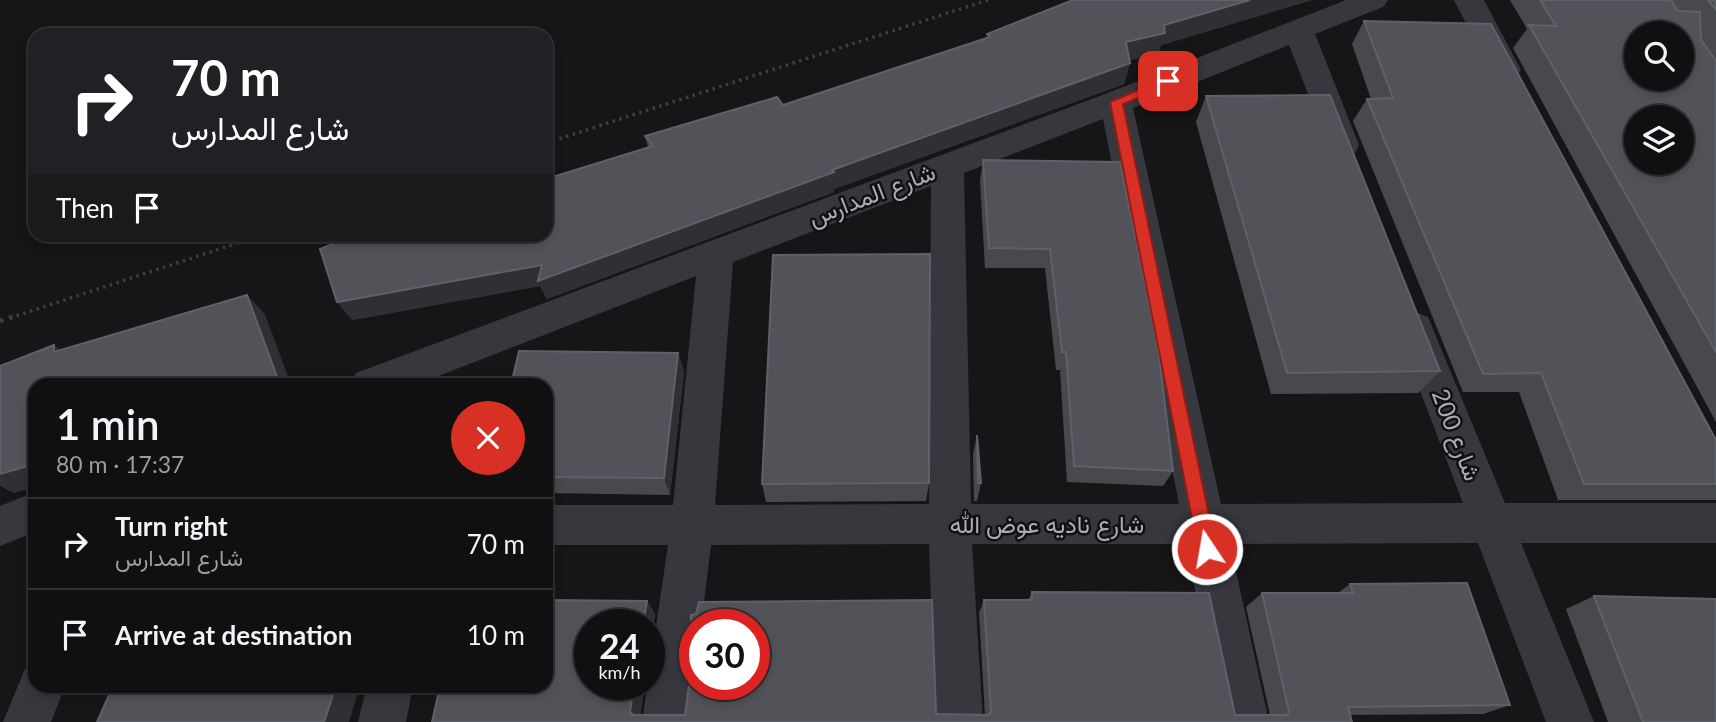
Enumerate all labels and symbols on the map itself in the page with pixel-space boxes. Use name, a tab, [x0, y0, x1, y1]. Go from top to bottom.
pin	[1138, 51, 1198, 111]
street label: شارع المدارس	[804, 156, 940, 234]
street label: شارع 200	[1424, 384, 1488, 486]
street label: شارع ناديه عوض الله	[950, 509, 1144, 541]
position arrow	[1170, 512, 1244, 586]
speed limit sign: 30	[679, 609, 770, 700]

